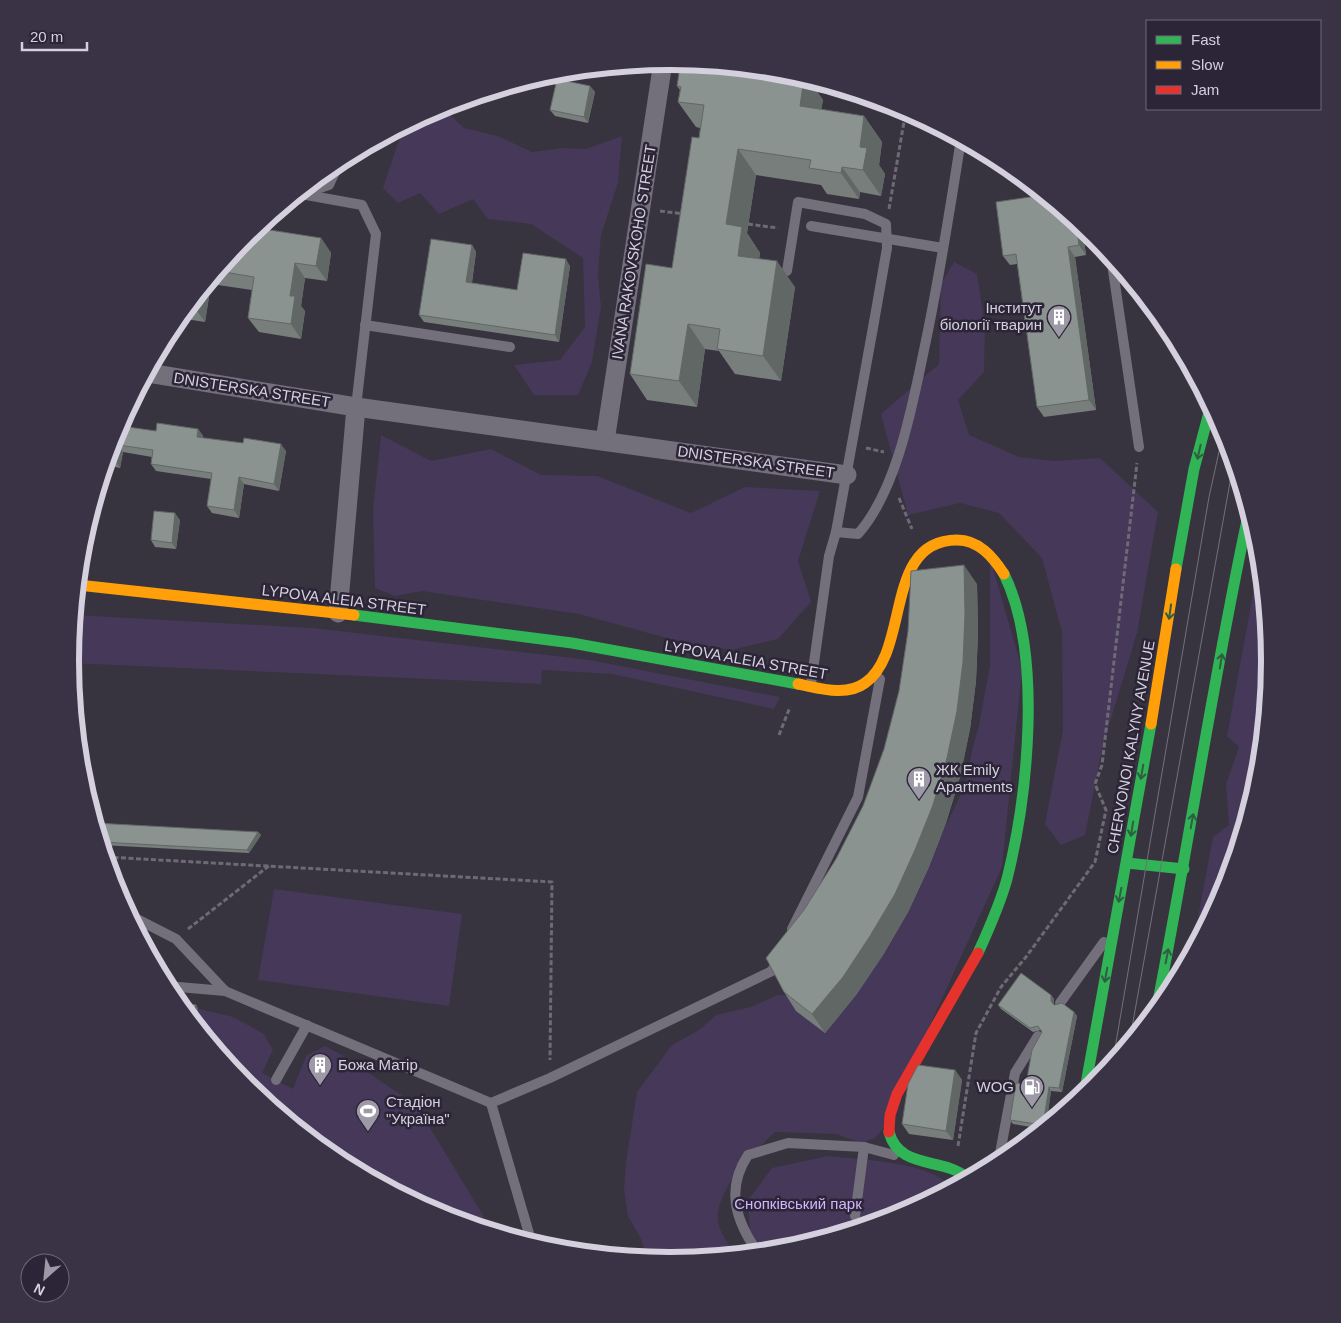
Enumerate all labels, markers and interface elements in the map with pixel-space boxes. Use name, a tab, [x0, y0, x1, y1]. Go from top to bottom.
scale bar	[22, 20, 88, 52]
legend	[1146, 20, 1321, 110]
text: 20 m	[30, 28, 63, 45]
text: Fast	[1191, 31, 1221, 48]
text: Slow	[1191, 56, 1224, 73]
text: Jam	[1191, 81, 1219, 98]
street label: IVANA RAKOVSKOHO STREET	[608, 143, 659, 361]
place label: Інститут біології тварин	[940, 299, 1042, 333]
building icon: Інститут біології тварин	[1046, 304, 1072, 338]
street label: DNISTERSKA STREET	[173, 369, 332, 410]
street label: DNISTERSKA STREET	[676, 442, 836, 481]
one-way arrow	[1194, 443, 1203, 459]
street label: LYPOVA ALEIA STREET	[261, 581, 427, 618]
one-way arrow	[1164, 603, 1174, 619]
street label: LYPOVA ALEIA STREET	[663, 637, 829, 682]
street label: CHERVONOI KALYNY AVENUE	[1103, 639, 1158, 855]
one-way arrow	[1216, 653, 1226, 669]
place label: ЖК Emily Apartments	[936, 761, 1013, 795]
one-way arrow	[1136, 763, 1146, 779]
building icon: ЖК Emily Apartments	[906, 766, 932, 800]
one-way arrow	[1188, 813, 1198, 829]
one-way arrow	[1127, 821, 1137, 837]
one-way arrow	[1115, 886, 1125, 902]
one-way arrow	[1162, 949, 1172, 965]
one-way arrow	[1100, 966, 1110, 982]
building icon: Божа Матір	[307, 1052, 333, 1086]
place label: Божа Матір	[338, 1056, 418, 1073]
fuel station icon: WOG	[1019, 1074, 1045, 1108]
place label: WOG	[977, 1078, 1014, 1095]
place label: Стадіон "Україна"	[386, 1093, 450, 1127]
sports icon: Стадіон "Україна"	[355, 1098, 381, 1132]
park label: Снопківський парк	[734, 1195, 862, 1212]
north arrow	[20, 1253, 70, 1303]
text: N	[31, 1280, 47, 1299]

